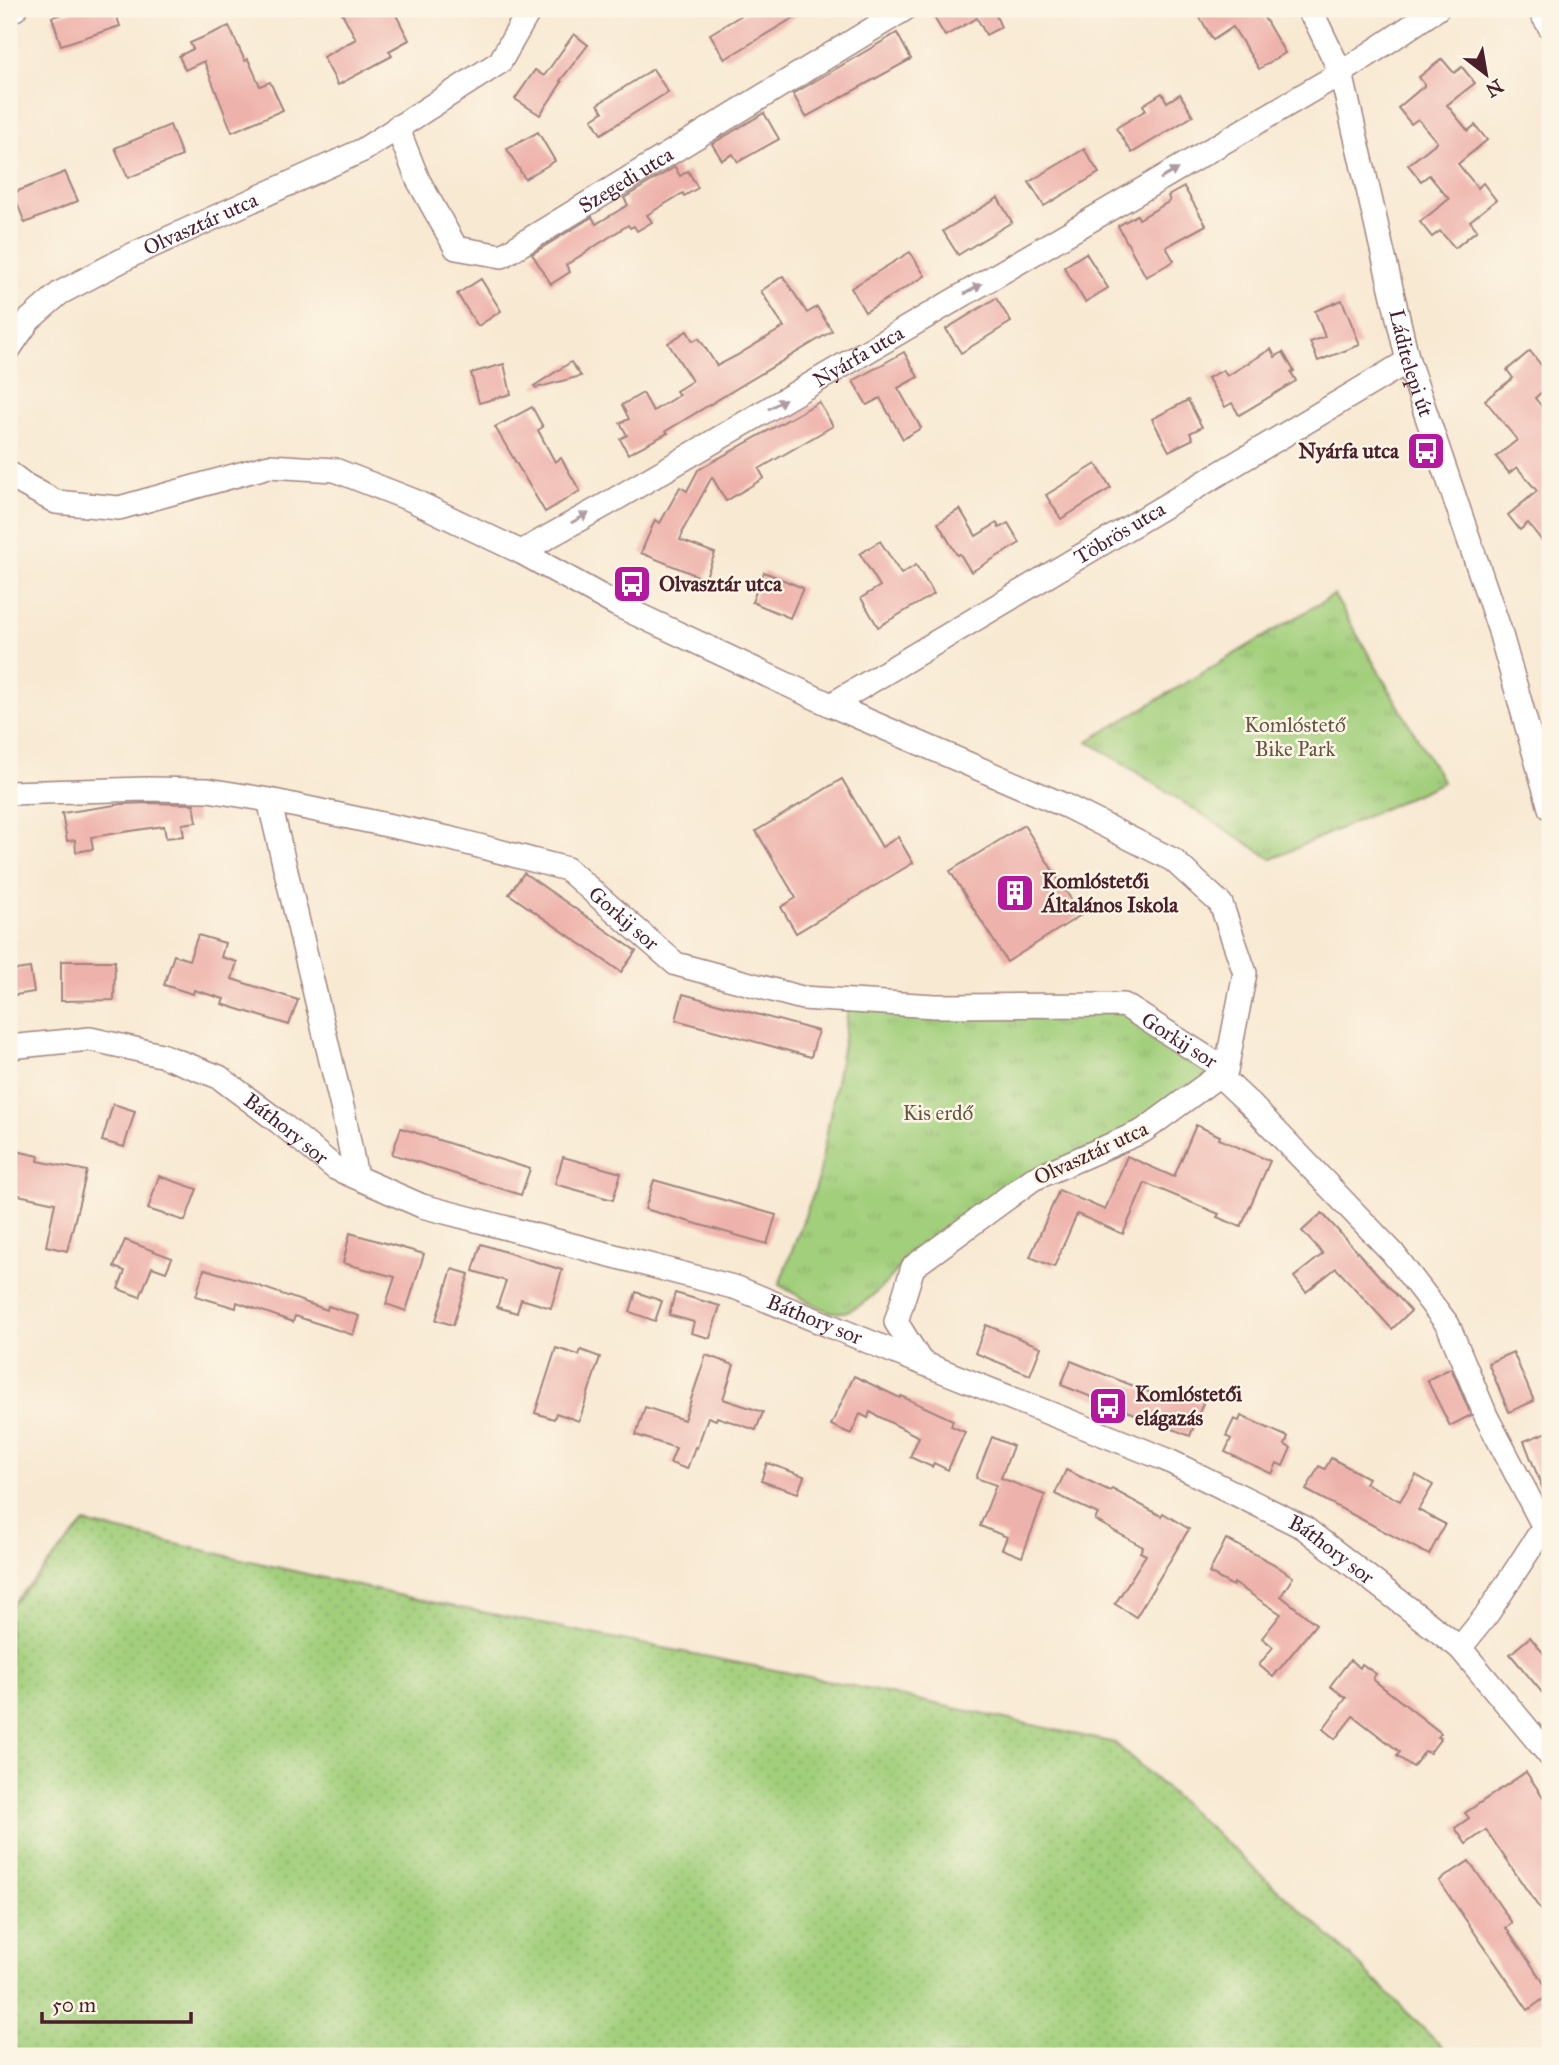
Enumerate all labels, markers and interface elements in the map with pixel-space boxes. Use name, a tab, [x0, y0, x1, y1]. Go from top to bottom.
north arrow	[1450, 38, 1520, 108]
text: N	[1482, 74, 1507, 102]
street label: Szegedi utca	[574, 141, 678, 219]
one-way arrow	[1160, 167, 1179, 180]
street label: Olvasztár utca	[139, 187, 262, 261]
one-way arrow	[964, 283, 983, 295]
street label: Láditelepi út	[1383, 307, 1439, 421]
street label: Nyárfa utca	[808, 320, 909, 393]
one-way arrow	[767, 398, 786, 410]
bus stop icon: Nyárfa utca	[1405, 430, 1447, 472]
place label: Nyárfa utca	[1298, 438, 1400, 464]
street label: Töbrös utca	[1069, 496, 1170, 570]
one-way arrow	[571, 513, 591, 525]
bus stop icon: Olvasztár utca	[611, 563, 653, 605]
place label: Olvasztár utca	[659, 571, 783, 597]
park label: Komlóstető Bike Park	[1244, 712, 1346, 762]
place label: Komlóstetői Általános Iskola	[1040, 868, 1179, 918]
building icon: Komlóstetői Általános Iskola	[994, 872, 1036, 914]
street label: Gorkij sor	[583, 881, 664, 956]
street label: Gorkij sor	[1137, 1007, 1223, 1074]
street label: Báthory sor	[239, 1087, 334, 1170]
park label: Kis erdő	[903, 1100, 974, 1126]
street label: Olvasztár utca	[1030, 1115, 1152, 1191]
street label: Báthory sor	[763, 1289, 866, 1351]
place label: Komlóstetői elágazás	[1135, 1381, 1242, 1431]
bus stop icon: Komlóstetői elágazás	[1087, 1385, 1129, 1427]
street label: Báthory sor	[1284, 1509, 1380, 1590]
scale bar	[42, 1981, 191, 2025]
text: 50 m	[52, 1992, 97, 2018]

